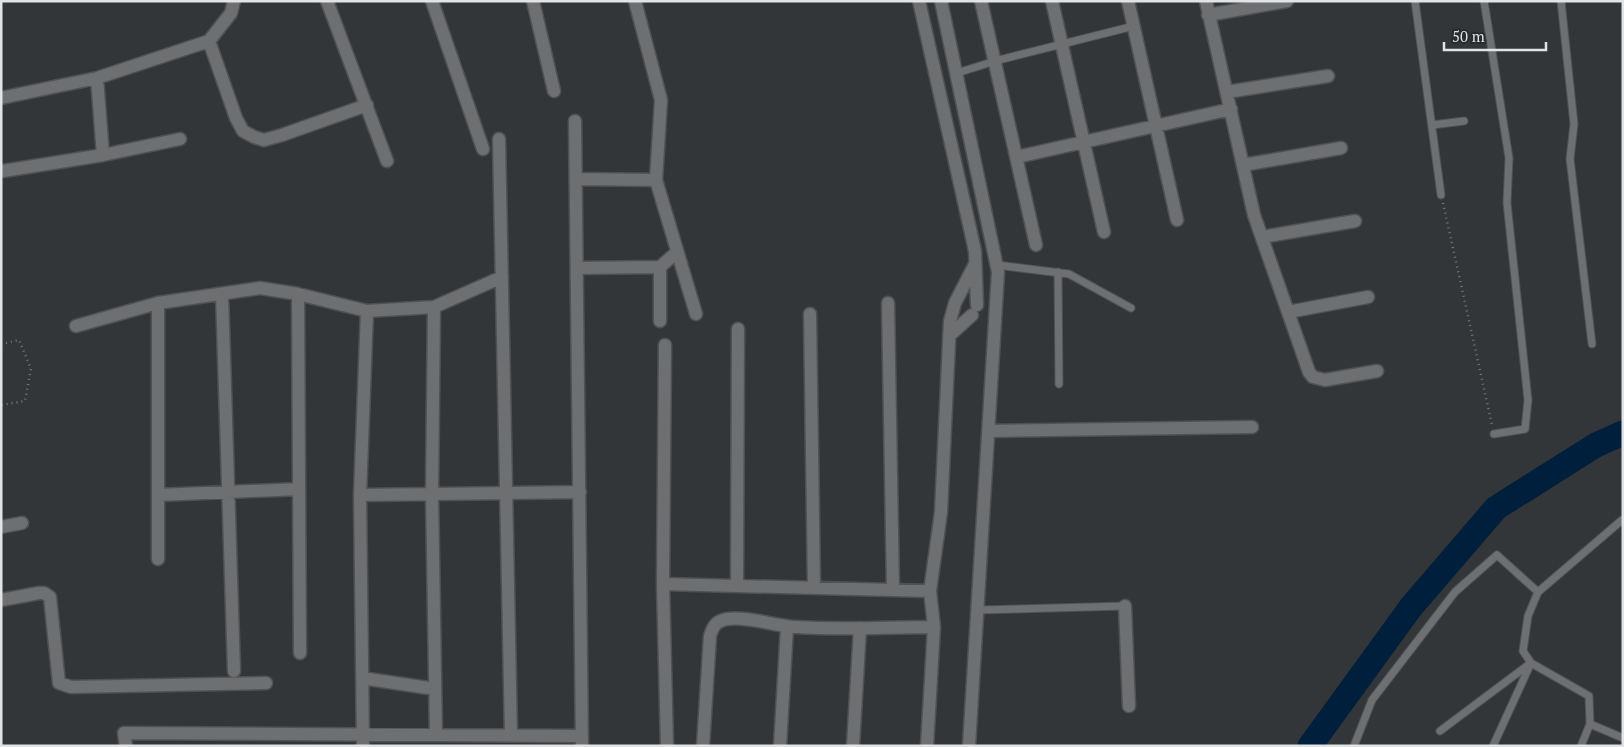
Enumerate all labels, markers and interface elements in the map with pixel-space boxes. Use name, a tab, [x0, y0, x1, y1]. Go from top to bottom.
scale bar	[1444, 20, 1546, 52]
text: 50 m	[1452, 26, 1485, 46]

